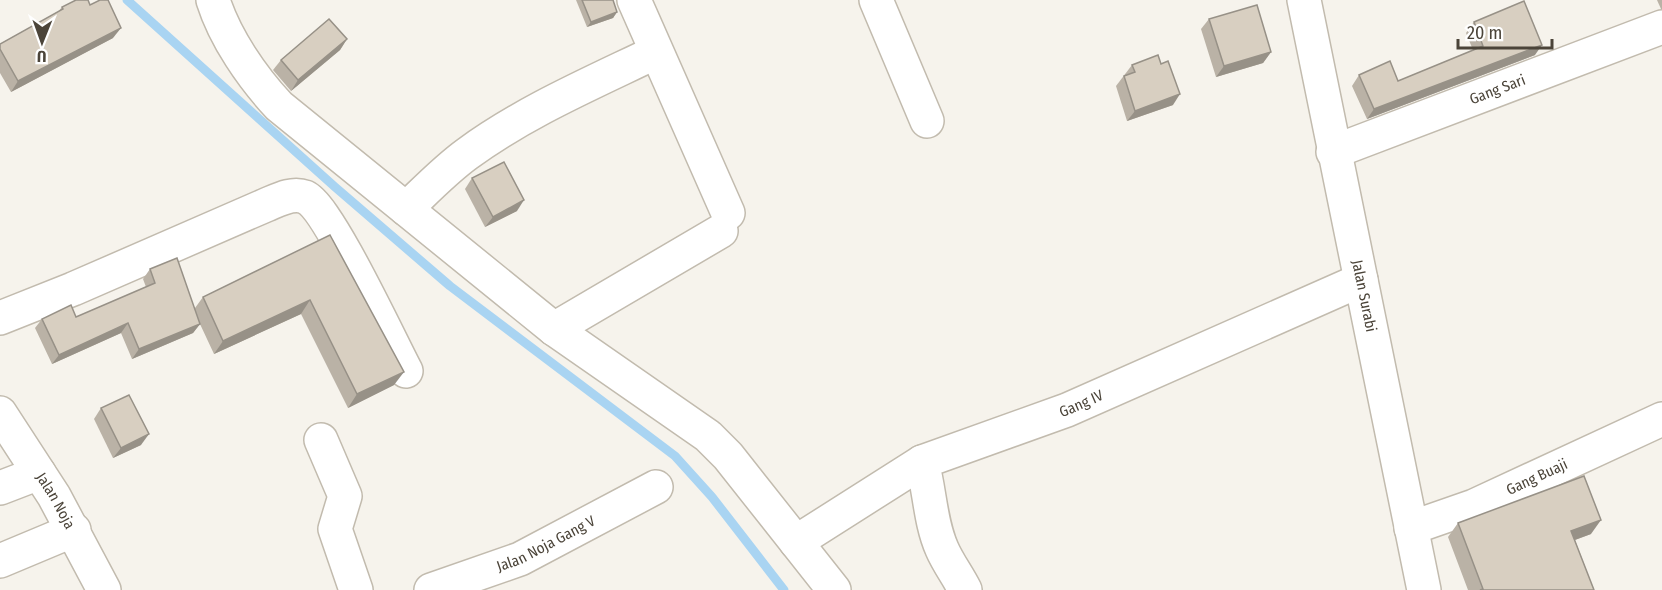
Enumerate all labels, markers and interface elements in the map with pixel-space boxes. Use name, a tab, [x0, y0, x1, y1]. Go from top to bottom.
north arrow	[12, 12, 72, 72]
scale bar	[1458, 12, 1552, 50]
text: 20 m	[1467, 22, 1502, 44]
text: U	[37, 47, 47, 66]
street label: Gang Sari	[1467, 71, 1528, 108]
street label: Jalan Surabi	[1348, 258, 1380, 334]
street label: Gang IV	[1057, 386, 1106, 421]
street label: Gang Buaji	[1503, 455, 1570, 499]
street label: Jalan Noja	[32, 469, 79, 532]
street label: Jalan Noja Gang V	[494, 512, 598, 575]

